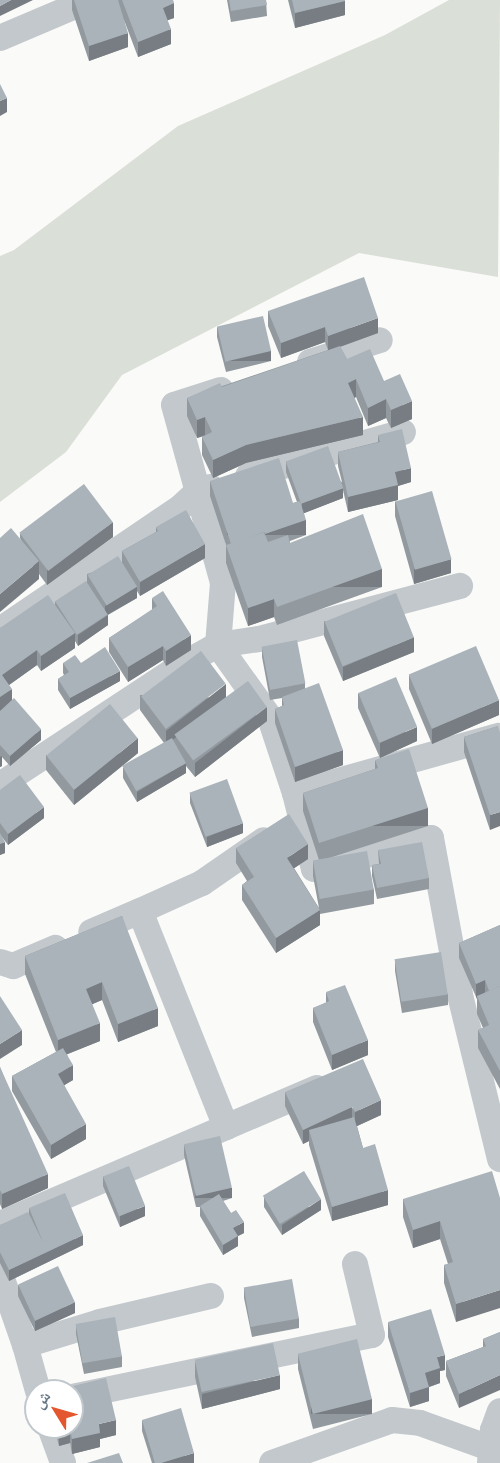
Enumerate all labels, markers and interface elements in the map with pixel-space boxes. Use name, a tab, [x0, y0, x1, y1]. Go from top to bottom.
north arrow	[24, 1379, 84, 1439]
text: ش	[29, 1387, 54, 1412]

